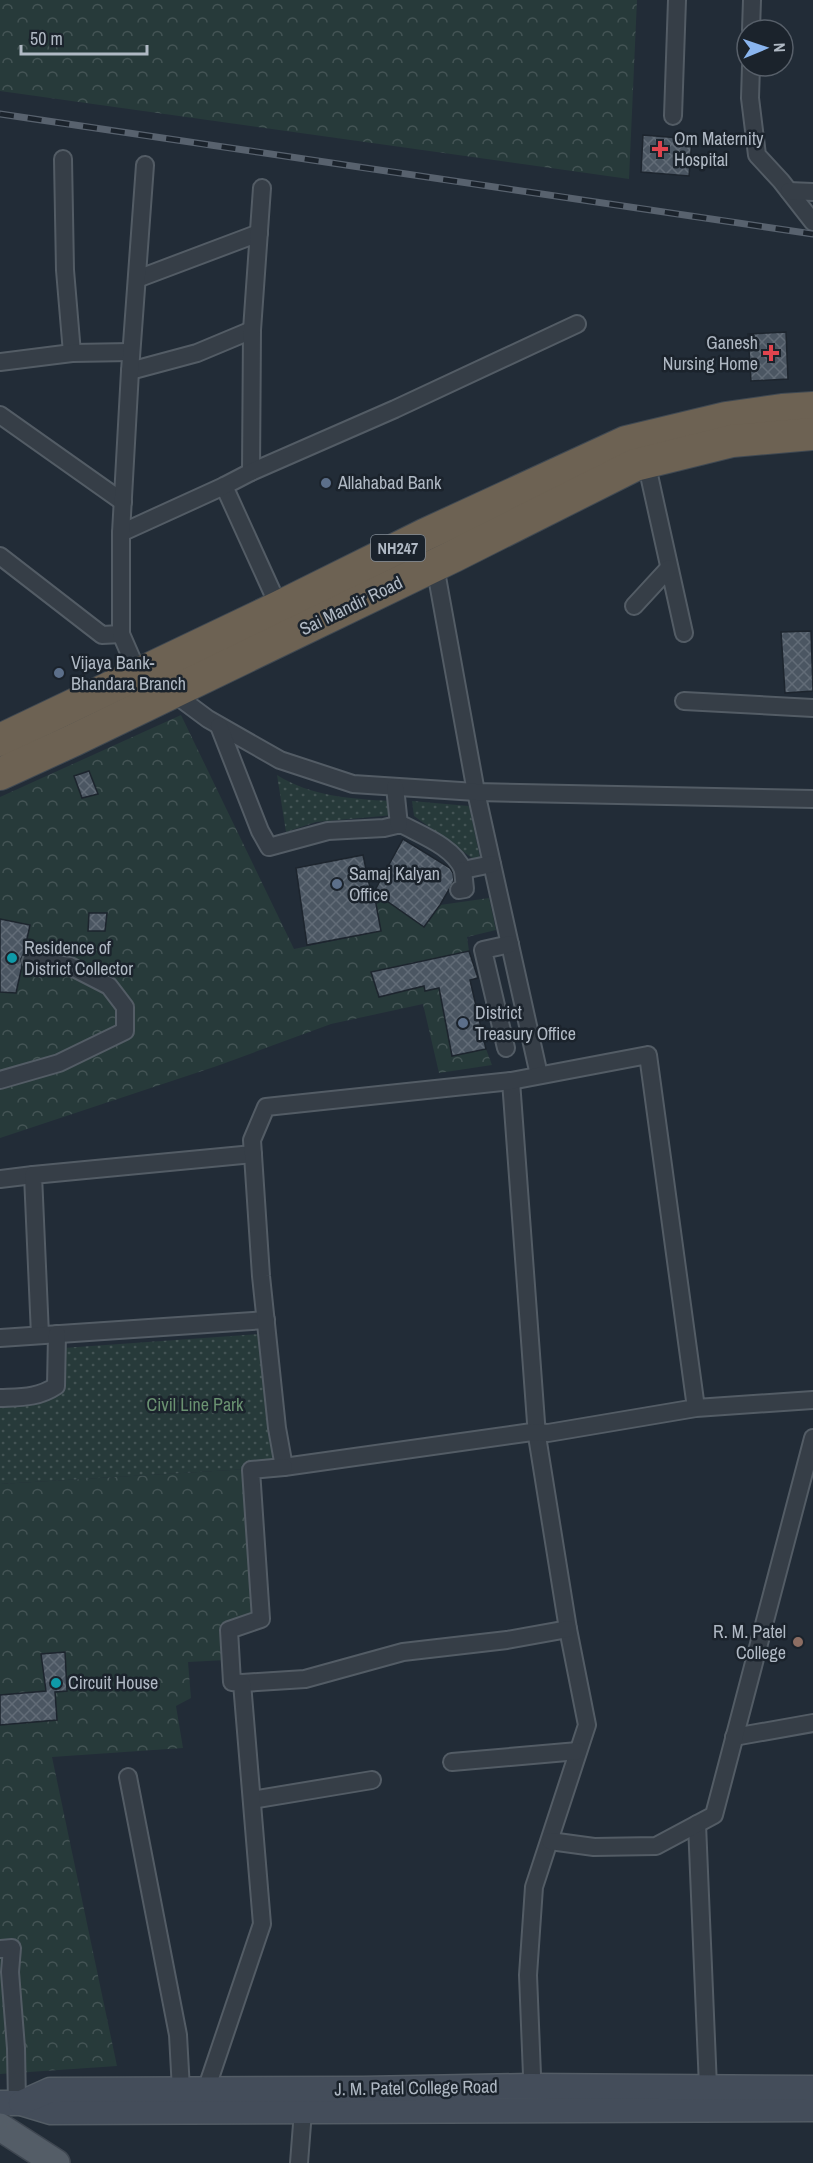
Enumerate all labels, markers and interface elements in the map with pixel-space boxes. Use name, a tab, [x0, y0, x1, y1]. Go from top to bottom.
scale bar	[21, 18, 147, 56]
north arrow	[735, 18, 795, 78]
text: 50 m	[30, 26, 63, 51]
text: N	[769, 42, 791, 53]
place label: Om Maternity Hospital	[674, 126, 764, 172]
marker: Om Maternity Hospital	[651, 140, 669, 158]
place label: Ganesh Nursing Home	[663, 330, 758, 376]
marker: Ganesh Nursing Home	[762, 344, 780, 362]
place label: Allahabad Bank	[337, 470, 442, 495]
marker: Allahabad Bank	[319, 476, 333, 490]
road number: NH247	[371, 535, 425, 561]
street label: Sai Mandir Road	[295, 570, 406, 641]
place label: Vijaya Bank- Bhandara Branch	[71, 650, 186, 696]
marker: Vijaya Bank- Bhandara Branch	[52, 666, 66, 680]
place label: Samaj Kalyan Office	[349, 861, 440, 907]
marker: Samaj Kalyan Office	[330, 877, 344, 891]
place label: Residence of District Collector	[24, 935, 133, 981]
marker: Residence of District Collector	[5, 951, 19, 965]
place label: District Treasury Office	[475, 1000, 576, 1046]
marker: District Treasury Office	[456, 1016, 470, 1030]
park label: Civil Line Park	[147, 1392, 244, 1417]
place label: R. M. Patel College	[713, 1619, 786, 1665]
marker: R. M. Patel College	[791, 1635, 805, 1649]
place label: Circuit House	[68, 1670, 158, 1695]
marker: Circuit House	[49, 1676, 63, 1690]
street label: J. M. Patel College Road	[334, 2074, 498, 2101]

